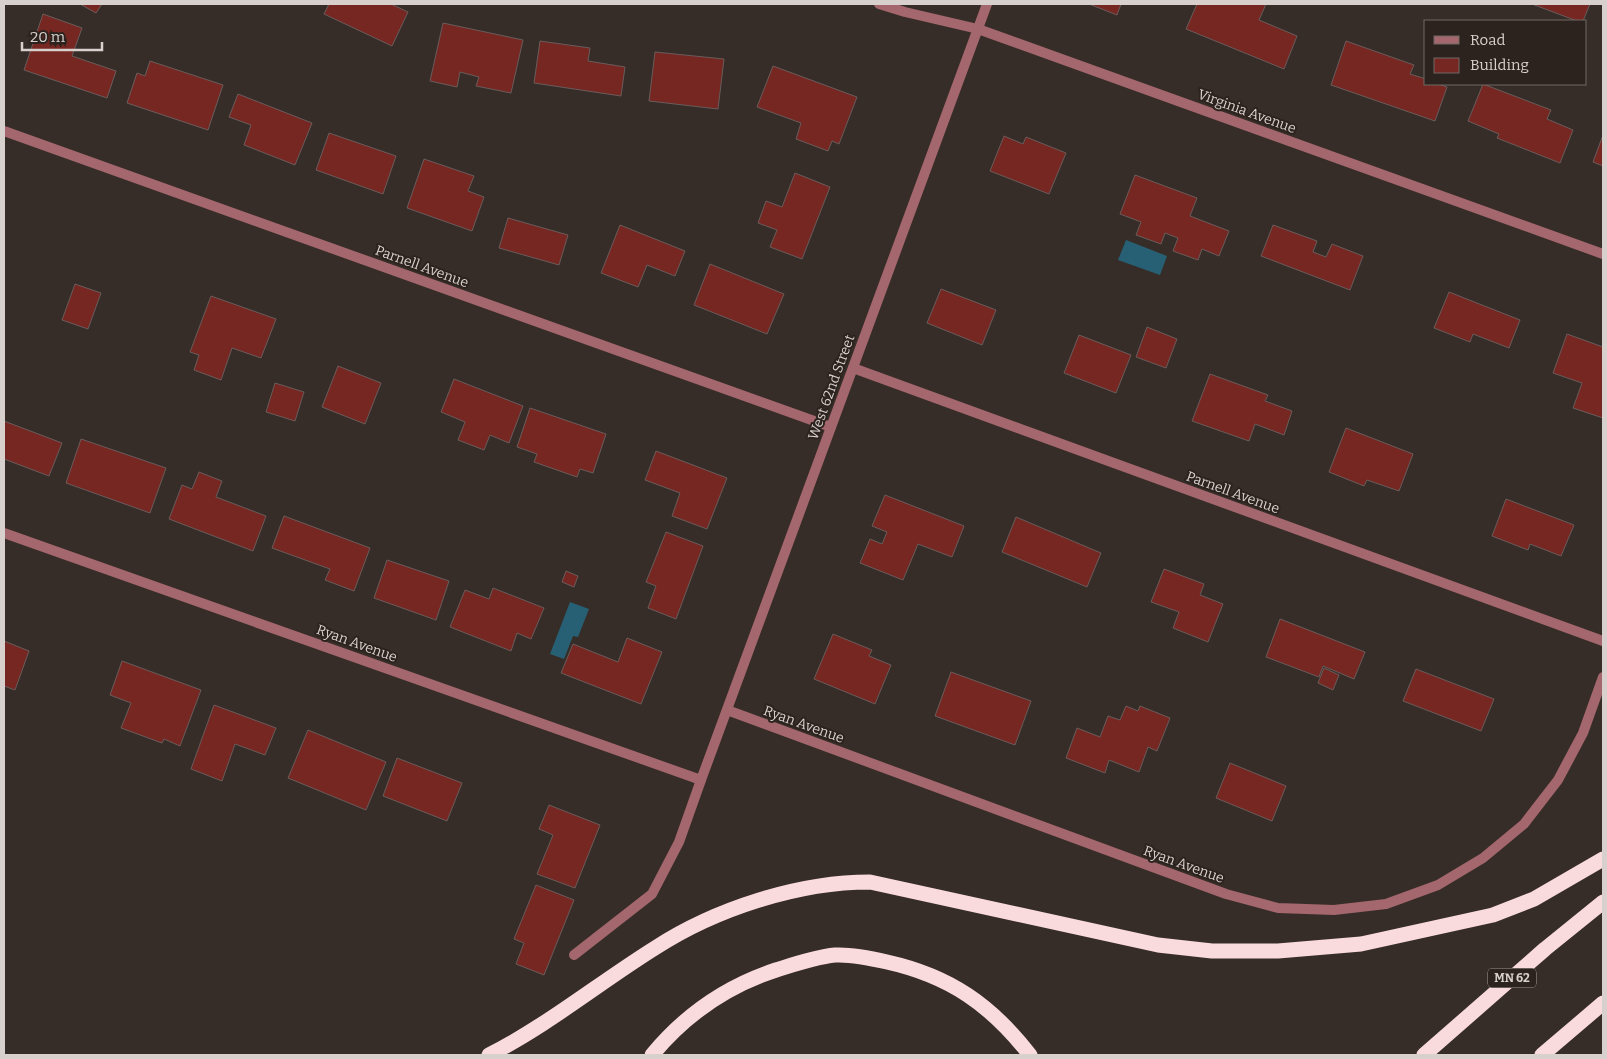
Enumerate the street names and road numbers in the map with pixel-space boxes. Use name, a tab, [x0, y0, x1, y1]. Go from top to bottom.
street label: Virginia Avenue	[1195, 86, 1298, 137]
street label: Parnell Avenue	[373, 242, 471, 291]
street label: West 62nd Street	[805, 332, 858, 442]
street label: Parnell Avenue	[1184, 468, 1282, 517]
street label: Ryan Avenue	[314, 621, 399, 666]
street label: Ryan Avenue	[761, 702, 846, 747]
street label: Ryan Avenue	[1141, 842, 1226, 887]
road number: MN 62	[1488, 968, 1536, 988]

